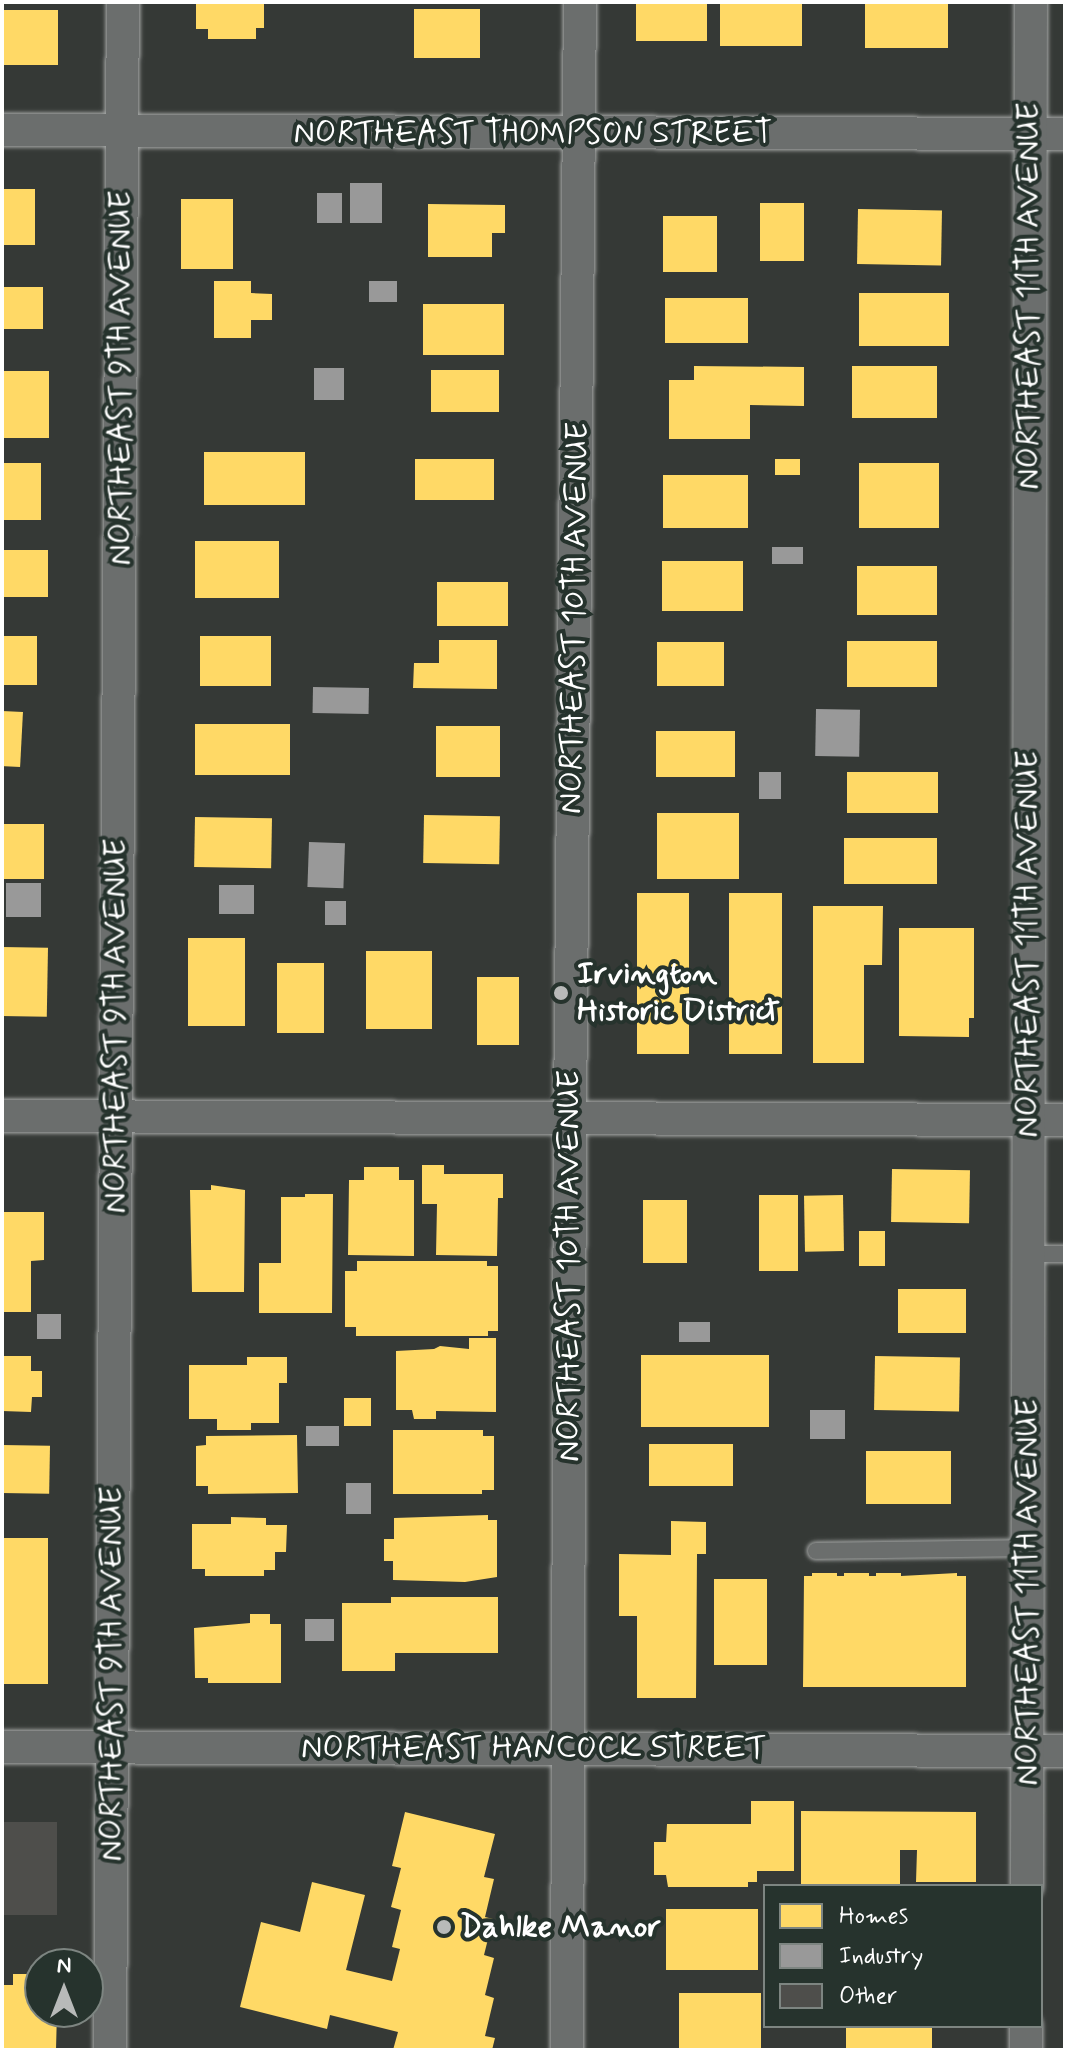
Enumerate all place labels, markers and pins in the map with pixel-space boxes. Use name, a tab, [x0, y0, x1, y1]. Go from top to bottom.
place label: Irvington Historic District	[577, 956, 778, 1031]
marker: Irvington Historic District	[552, 984, 570, 1002]
place label: Dahlke Manor	[460, 1908, 650, 1946]
marker: Dahlke Manor	[435, 1918, 453, 1936]

